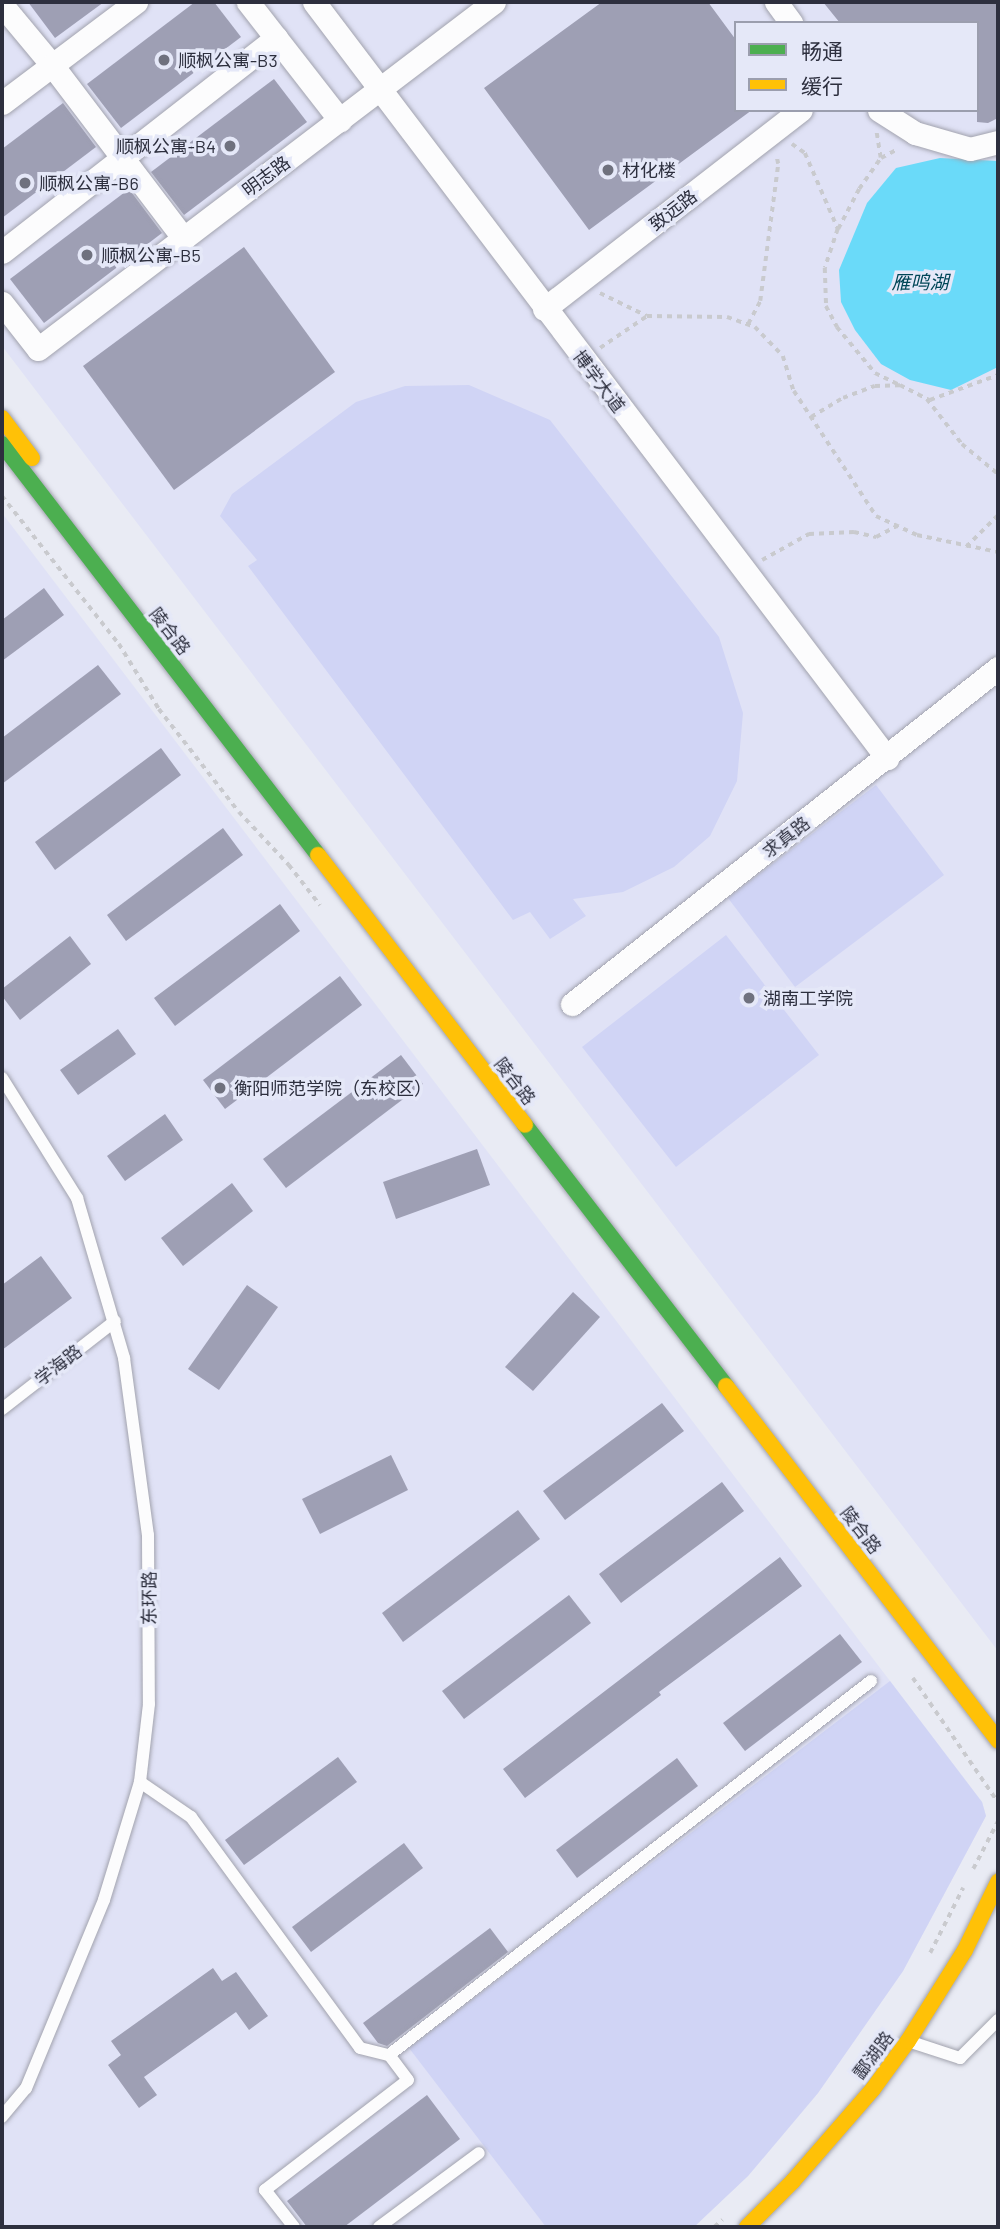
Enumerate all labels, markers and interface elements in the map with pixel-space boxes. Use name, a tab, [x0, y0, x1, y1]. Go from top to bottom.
legend	[734, 21, 979, 112]
text: 畅通	[801, 38, 843, 63]
place label: 顺枫公寓-B3	[178, 49, 278, 71]
marker: 顺枫公寓-B3	[156, 52, 172, 68]
text: 缓行	[801, 73, 843, 98]
place label: 顺枫公寓-B4	[116, 135, 216, 157]
marker: 顺枫公寓-B4	[222, 138, 238, 154]
street label: 明志路	[238, 151, 294, 201]
place label: 材化楼	[622, 159, 676, 181]
marker: 材化楼	[600, 162, 616, 178]
place label: 顺枫公寓-B6	[39, 172, 139, 194]
marker: 顺枫公寓-B6	[17, 175, 33, 191]
street label: 致远路	[645, 185, 701, 235]
place label: 顺枫公寓-B5	[101, 244, 201, 266]
marker: 顺枫公寓-B5	[79, 247, 95, 263]
water label: 雁鸣湖	[892, 271, 948, 293]
street label: 博学大道	[569, 346, 629, 416]
street label: 陵合路	[145, 603, 195, 659]
street label: 求真路	[758, 812, 814, 862]
place label: 湖南工学院	[763, 987, 853, 1009]
marker: 湖南工学院	[741, 990, 757, 1006]
street label: 陵合路	[490, 1053, 540, 1109]
place label: 衡阳师范学院（东校区）	[234, 1077, 432, 1099]
marker: 衡阳师范学院（东校区）	[212, 1080, 228, 1096]
street label: 学海路	[30, 1340, 86, 1390]
street label: 陵合路	[836, 1502, 886, 1558]
street label: 东环路	[138, 1571, 160, 1625]
street label: 酃湖路	[848, 2027, 898, 2083]

